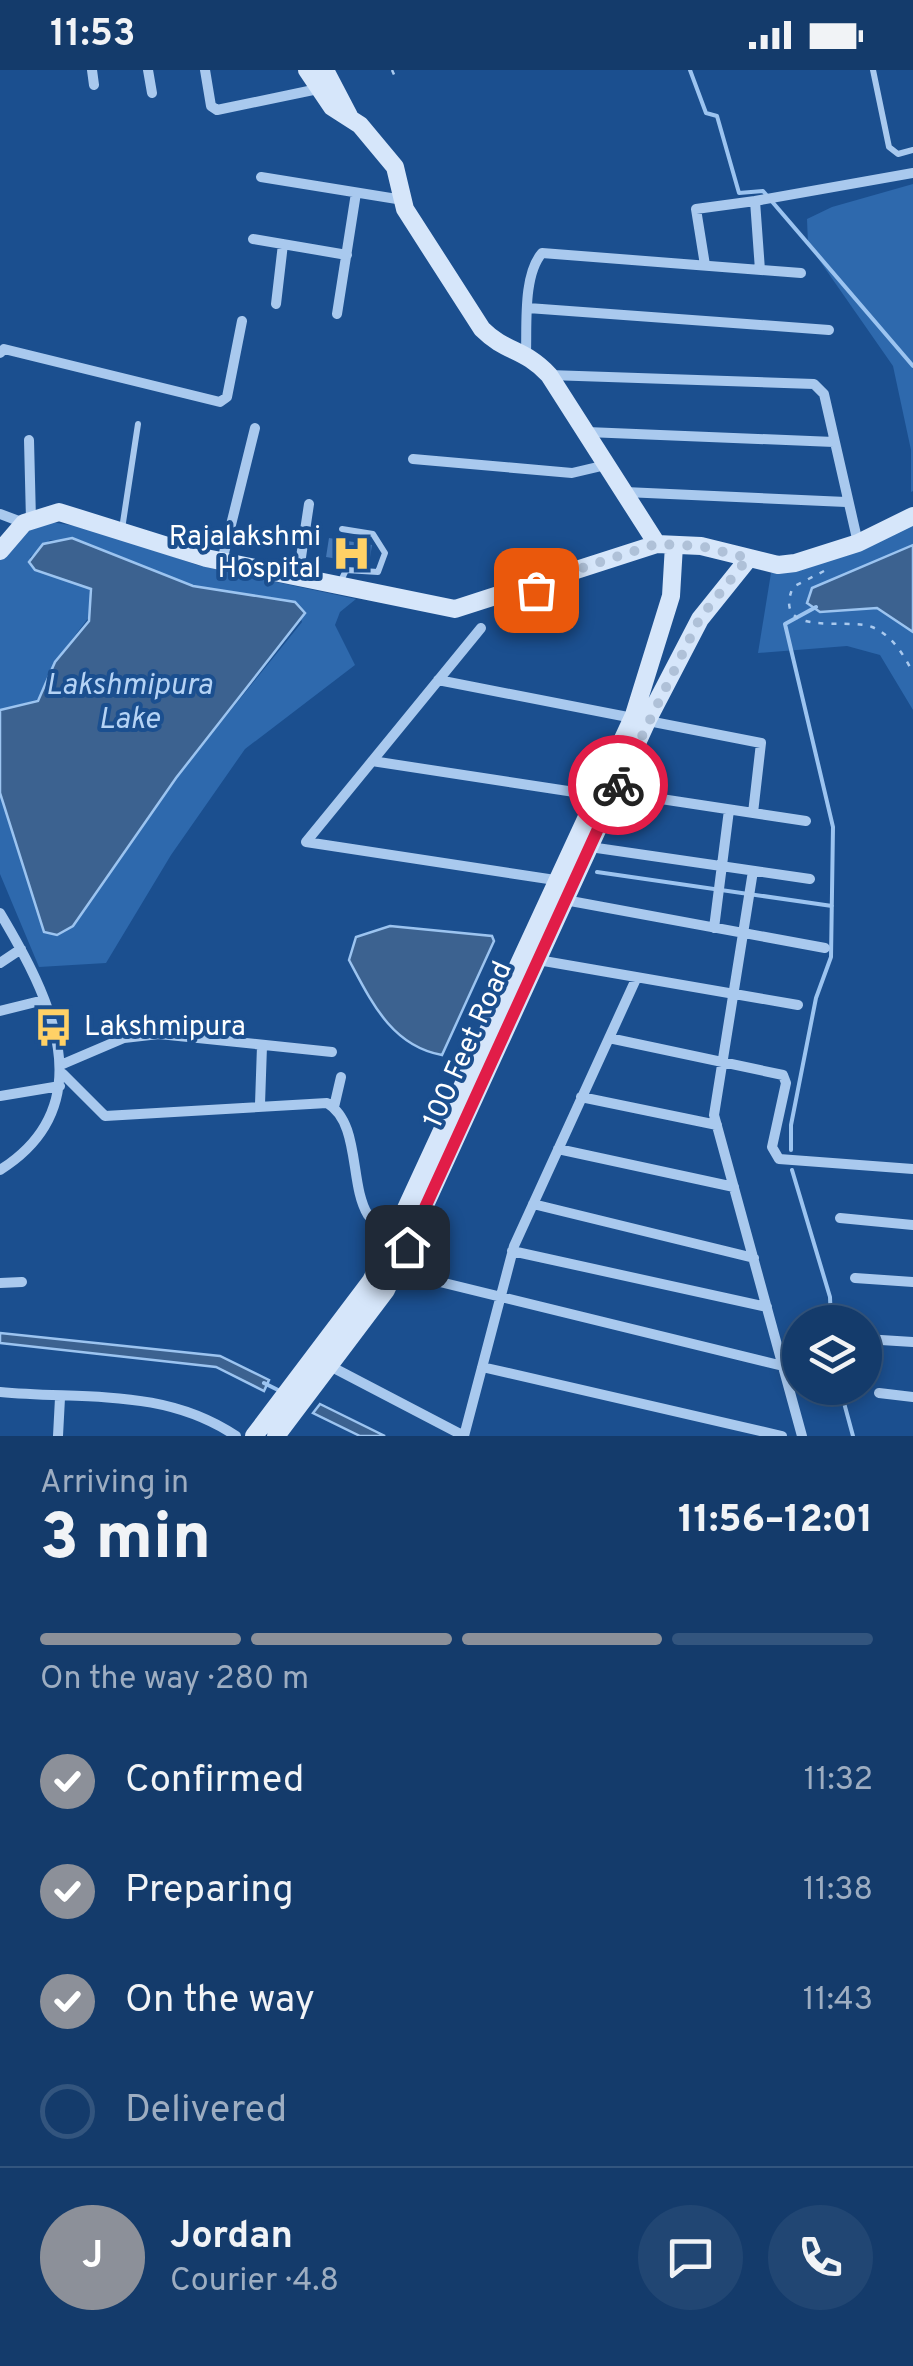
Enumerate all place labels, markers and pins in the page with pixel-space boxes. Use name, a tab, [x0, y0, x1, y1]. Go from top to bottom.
place label: Rajalakshmi Hospital	[169, 520, 321, 588]
hospital icon: Rajalakshmi Hospital	[330, 533, 372, 575]
pin	[494, 548, 579, 633]
bus stop icon: Lakshmipura	[33, 1007, 75, 1049]
place label: Lakshmipura	[84, 1010, 246, 1046]
pin	[365, 1205, 450, 1290]

